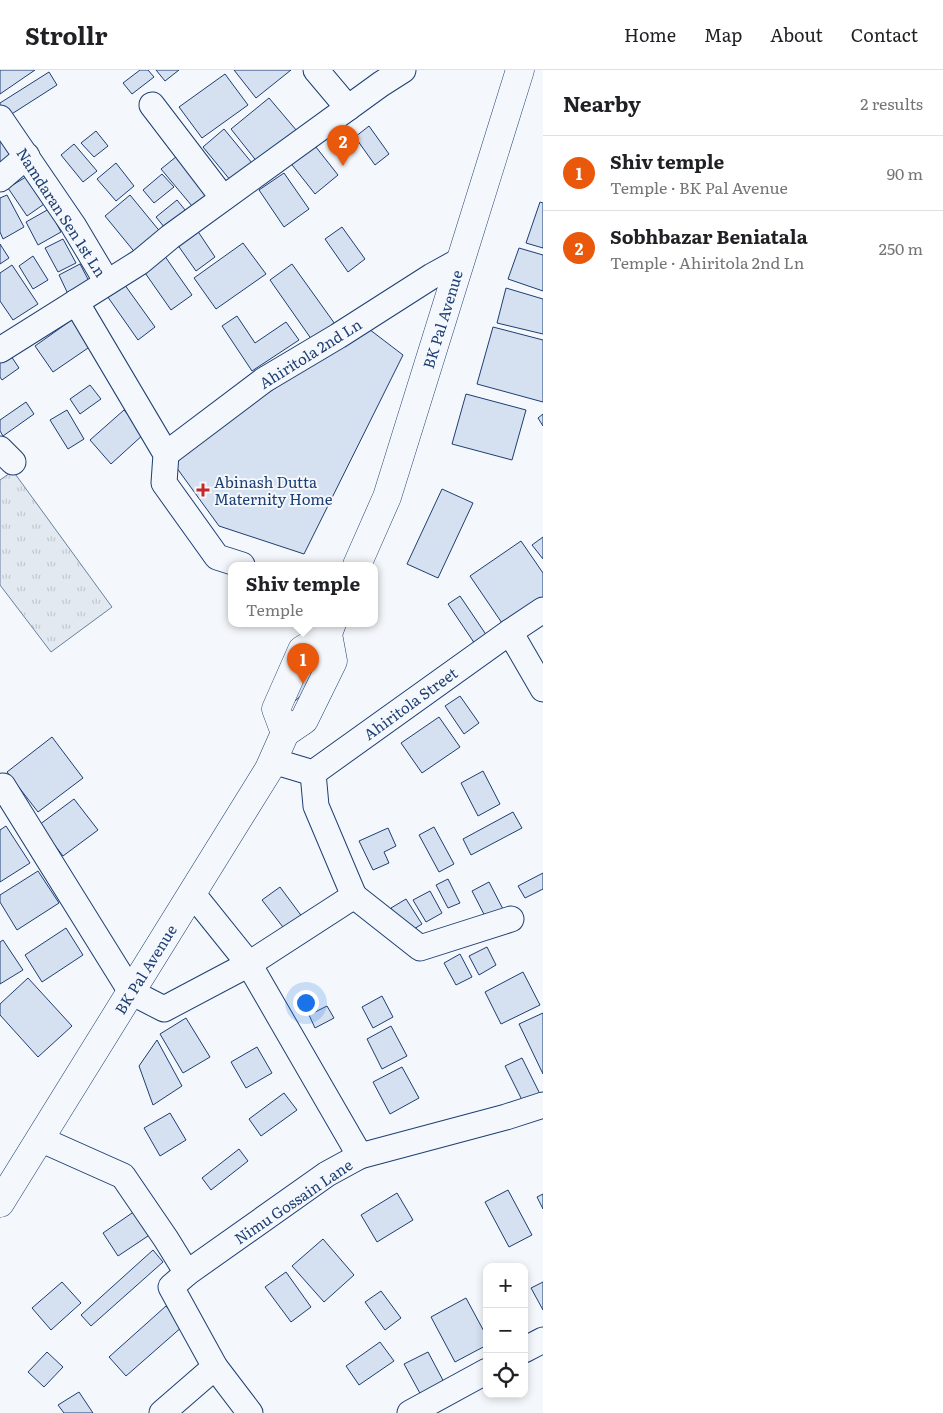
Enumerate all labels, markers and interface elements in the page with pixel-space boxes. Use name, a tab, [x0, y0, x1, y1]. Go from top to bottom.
text: Strollr	[25, 17, 108, 52]
text: Home	[624, 21, 676, 48]
text: Map	[704, 21, 742, 48]
text: About	[770, 21, 823, 48]
text: Contact	[851, 21, 918, 48]
text: Nearby	[563, 87, 641, 118]
text: 2 results	[860, 91, 923, 115]
pin: 2	[327, 125, 359, 166]
street label: Namdaran Sen 1st Ln	[11, 143, 113, 281]
text: Shiv temple	[610, 147, 724, 175]
text: 1	[576, 161, 582, 185]
text: 90 m	[887, 161, 923, 185]
text: Temple · BK Pal Avenue	[610, 175, 788, 199]
text: Sobhbazar Beniatala	[610, 222, 808, 250]
text: 2	[575, 236, 583, 260]
text: 250 m	[879, 236, 923, 260]
text: Temple · Ahiritola 2nd Ln	[610, 250, 804, 274]
street label: BK Pal Avenue	[416, 267, 468, 371]
street label: Ahiritola 2nd Ln	[254, 312, 366, 394]
place label: Abinash Dutta Maternity Home	[214, 470, 333, 510]
marker: Abinash Dutta Maternity Home	[196, 483, 210, 497]
popup	[228, 562, 378, 627]
text: Shiv temple	[246, 569, 360, 597]
text: Temple	[246, 597, 303, 621]
pin: 1	[287, 643, 319, 684]
street label: Ahiritola Street	[358, 661, 462, 745]
street label: BK Pal Avenue	[108, 919, 182, 1018]
your location	[293, 990, 319, 1016]
street label: Nimu Gossain Lane	[229, 1153, 357, 1249]
map controls	[483, 1263, 528, 1398]
button: +	[483, 1263, 528, 1308]
button: −	[483, 1308, 528, 1353]
button: locate	[483, 1353, 528, 1398]

